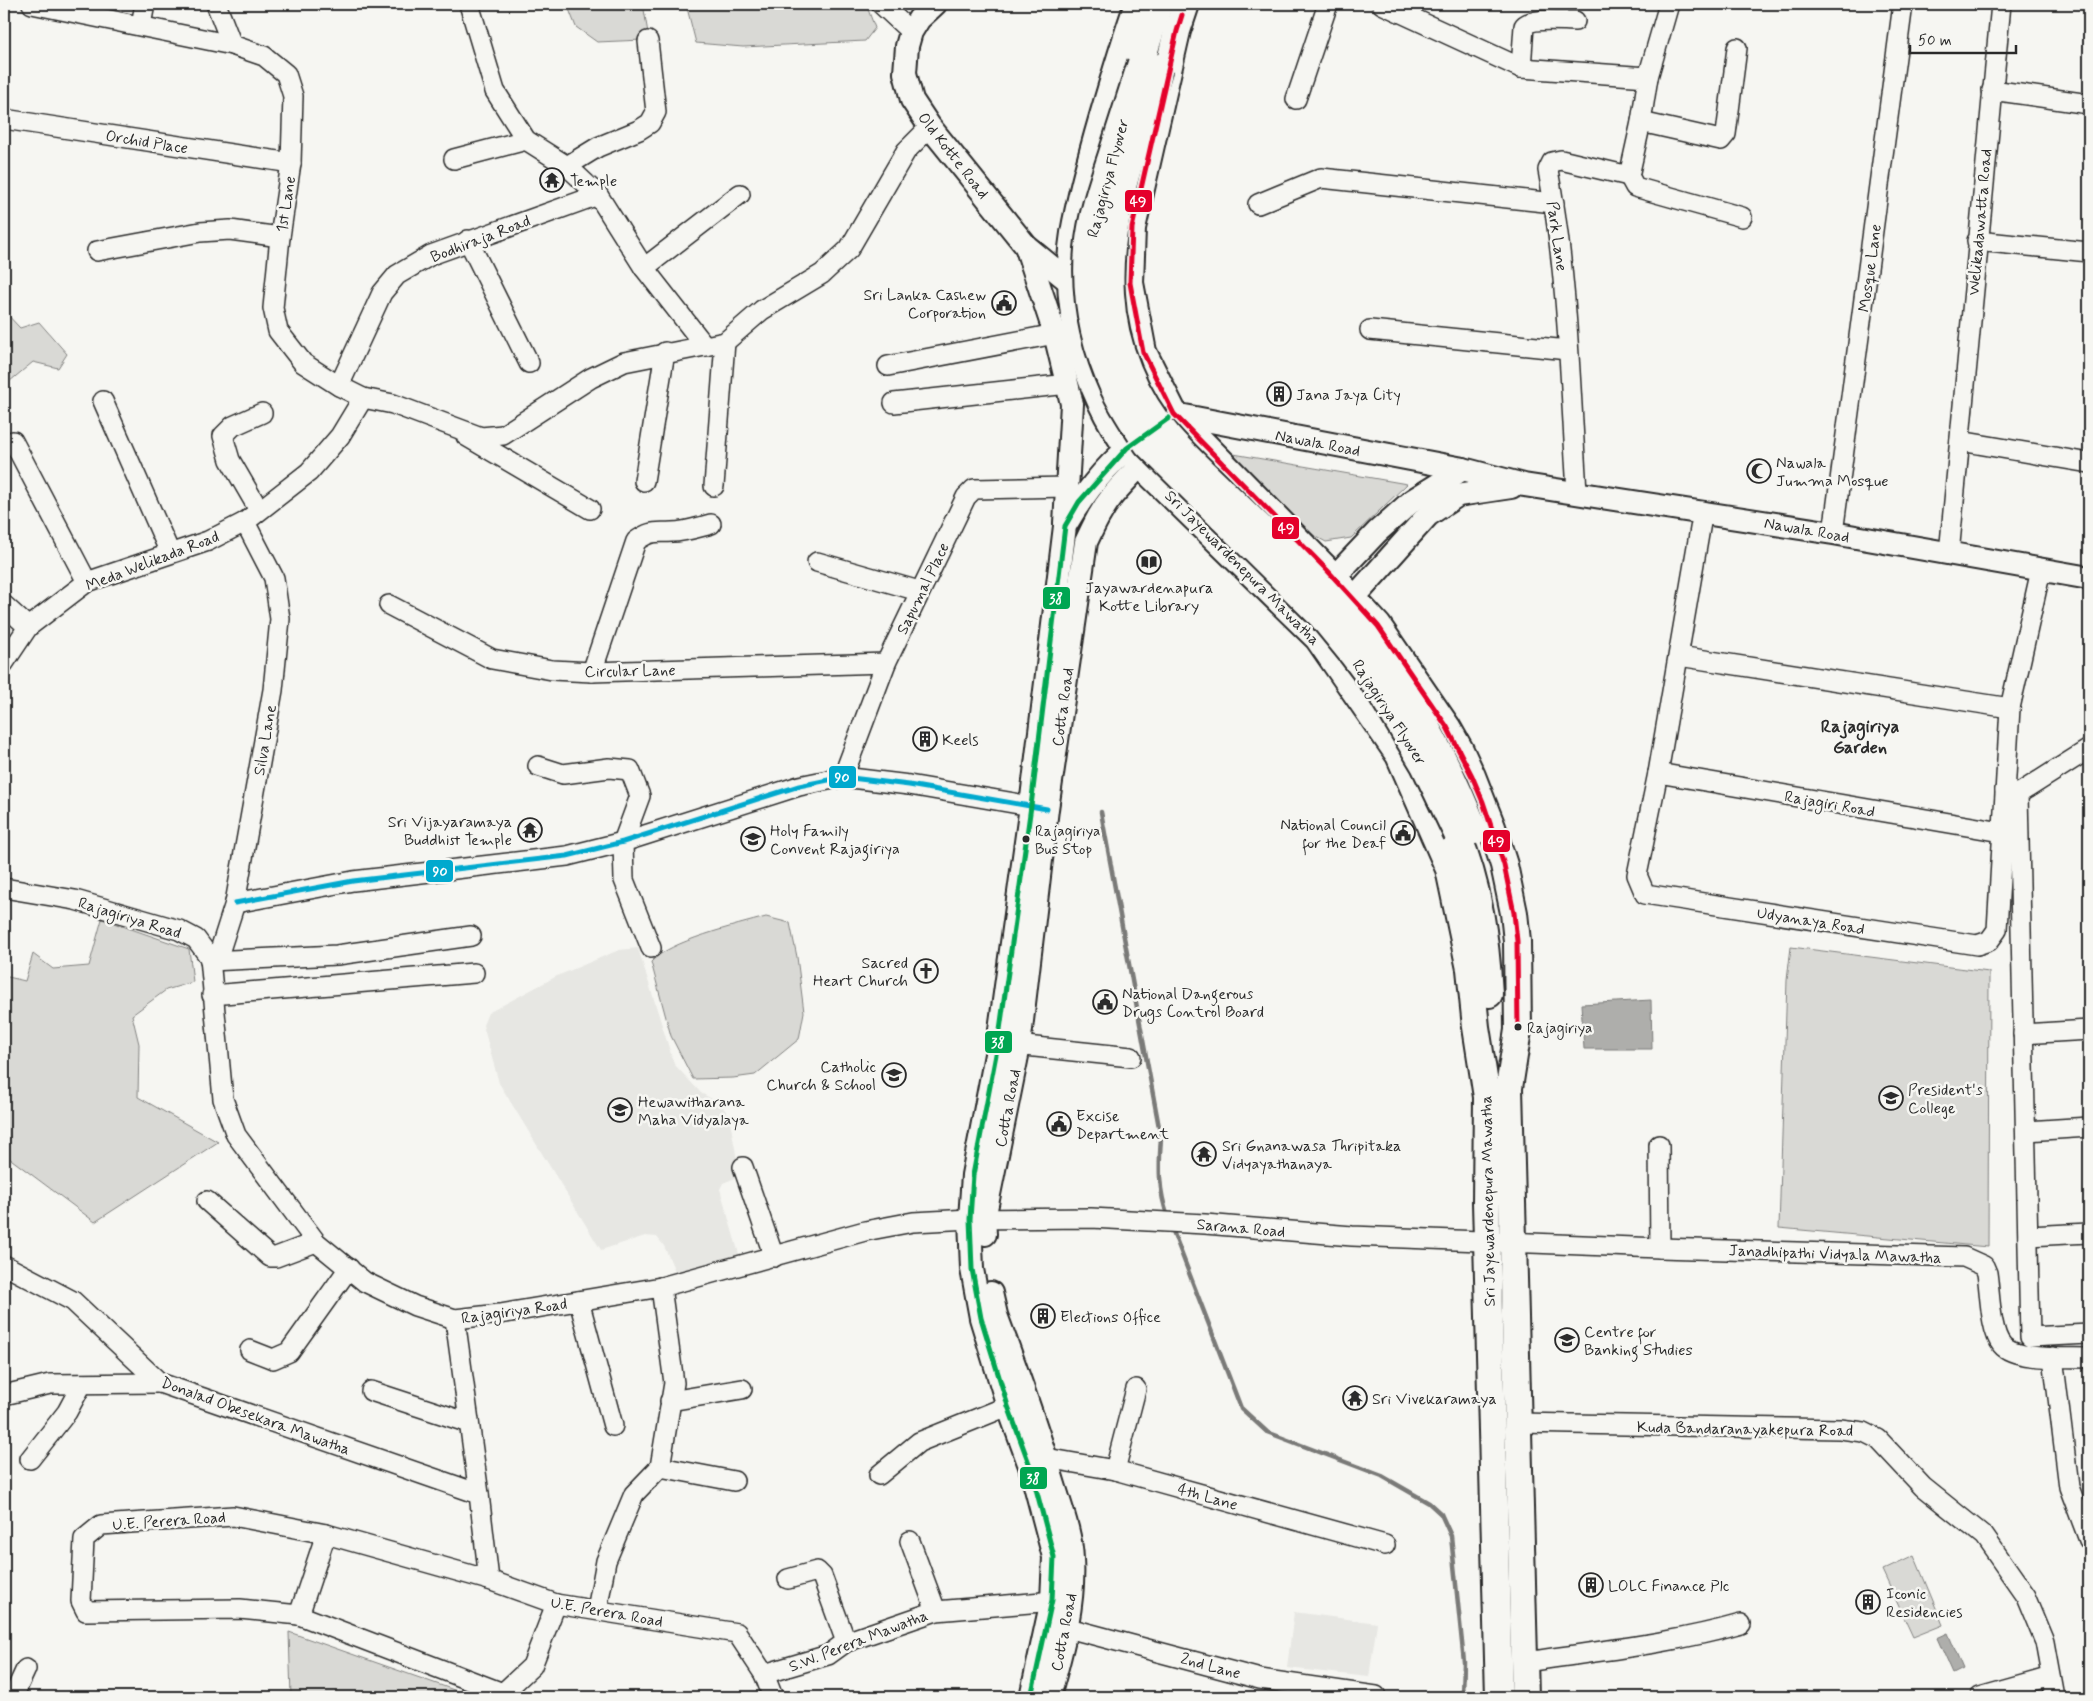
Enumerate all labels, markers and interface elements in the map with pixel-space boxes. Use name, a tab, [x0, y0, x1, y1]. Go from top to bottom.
scale bar	[1910, 22, 2017, 54]
text: 50 m	[1918, 31, 1952, 51]
street label: Old Kotte Road	[912, 108, 993, 203]
street label: Rajagiriya Flyover	[1083, 116, 1135, 240]
street label: Orchid Place	[104, 126, 190, 159]
street label: Welikadawatta Road	[1964, 148, 1997, 296]
temple icon: Temple	[539, 167, 565, 193]
place label: Temple	[570, 171, 617, 192]
street label: 1st Lane	[272, 175, 301, 234]
line badge: 49	[1124, 189, 1153, 213]
text: 49	[1130, 193, 1146, 211]
street label: Park Lane	[1541, 200, 1572, 273]
street label: Bodhiraja Road	[428, 211, 534, 268]
street label: Mosque Lane	[1854, 223, 1887, 314]
place label: Sri Lanka Cashew Corporation	[863, 285, 986, 324]
public building icon: Sri Lanka Cashew Corporation	[991, 290, 1017, 316]
building icon: Jana Jaya City	[1266, 381, 1292, 407]
place label: Jana Jaya City	[1296, 385, 1401, 406]
street label: Nawala Road	[1273, 425, 1362, 462]
place label: Nawala Jumma Mosque	[1776, 453, 1888, 492]
mosque icon: Nawala Jumma Mosque	[1746, 458, 1772, 484]
street label: Sri Jayewardenepura Mawatha	[1160, 486, 1324, 650]
street label: Nawala Road	[1762, 513, 1851, 548]
line badge: 49	[1271, 516, 1300, 540]
text: 49	[1278, 520, 1294, 538]
street label: Meda Welikada Road	[83, 526, 222, 596]
street label: Sapumal Place	[892, 539, 955, 638]
library icon: Jayawardenapura Kotte Library	[1136, 549, 1162, 575]
place label: Jayawardenapura Kotte Library	[1085, 578, 1213, 617]
line badge: 38	[1042, 586, 1071, 610]
text: 38	[1049, 590, 1063, 608]
street label: Rajagiriya Flyover	[1346, 656, 1431, 770]
street label: Circular Lane	[584, 660, 676, 683]
street label: Cotta Road	[1048, 667, 1079, 748]
street label: Silva Lane	[249, 703, 282, 777]
district label: Rajagiriya Garden	[1821, 715, 1899, 760]
building icon: Keels	[912, 726, 938, 752]
place label: Keels	[942, 730, 979, 751]
line badge: 90	[828, 765, 857, 789]
text: 90	[835, 769, 849, 787]
street label: Rajagiri Road	[1783, 786, 1877, 824]
place label: Sri Vijayaramaya Buddhist Temple	[388, 812, 512, 851]
place label: National Council for the Deaf	[1280, 815, 1386, 856]
temple icon: Sri Vijayaramaya Buddhist Temple	[517, 817, 543, 843]
public building icon: National Council for the Deaf	[1390, 820, 1416, 846]
place label: Holy Family Convent Rajagiriya	[770, 821, 900, 861]
place label: Rajagiriya Bus Stop	[1035, 822, 1100, 860]
school or university icon: Holy Family Convent Rajagiriya	[740, 826, 766, 852]
line badge: 49	[1482, 829, 1511, 853]
text: 49	[1488, 833, 1504, 851]
marker: Rajagiriya Bus Stop	[1021, 834, 1031, 844]
line badge: 90	[425, 859, 454, 883]
text: 90	[433, 863, 447, 881]
street label: Rajagiriya Road	[75, 893, 184, 945]
street label: Udyanaya Road	[1755, 903, 1866, 940]
place label: Sacred Heart Church	[813, 953, 908, 992]
church icon: Sacred Heart Church	[913, 958, 939, 984]
place label: National Dangerous Drugs Control Board	[1122, 984, 1264, 1024]
public building icon: National Dangerous Drugs Control Board	[1092, 989, 1118, 1015]
place label: Rajagiriya	[1527, 1019, 1592, 1040]
marker: Rajagiriya	[1513, 1022, 1523, 1032]
line badge: 38	[984, 1030, 1013, 1054]
text: 38	[991, 1034, 1005, 1052]
place label: Catholic Church & School	[766, 1057, 876, 1096]
school or university icon: Catholic Church & School	[881, 1062, 907, 1088]
street label: Cotta Road	[991, 1067, 1026, 1149]
place label: President's College	[1908, 1080, 1983, 1119]
school or university icon: President's College	[1878, 1085, 1904, 1111]
place label: Hewawitharana Maha Vidyalaya	[638, 1092, 749, 1131]
street label: Sri Jayewardenepura Mawatha	[1476, 1095, 1501, 1307]
school or university icon: Hewawitharana Maha Vidyalaya	[607, 1097, 633, 1123]
place label: Excise Department	[1076, 1106, 1170, 1145]
public building icon: Excise Department	[1046, 1111, 1072, 1137]
place label: Sri Gnanawasa Thripitaka Vidyayathanaya	[1222, 1136, 1401, 1175]
temple icon: Sri Gnanawasa Thripitaka Vidyayathanaya	[1191, 1141, 1217, 1167]
street label: Sarana Road	[1196, 1214, 1286, 1243]
street label: Janadhipathi Vidyala Mawatha	[1728, 1240, 1942, 1269]
street label: Rajagiriya Road	[460, 1294, 569, 1330]
building icon: Elections Office	[1030, 1303, 1056, 1329]
place label: Elections Office	[1060, 1307, 1161, 1328]
place label: Centre for Banking Studies	[1584, 1322, 1693, 1362]
school or university icon: Centre for Banking Studies	[1554, 1327, 1580, 1353]
street label: Donalad Obesekara Mawatha	[158, 1372, 353, 1460]
temple icon: Sri Vivekaramaya	[1342, 1385, 1368, 1411]
place label: Sri Vivekaramaya	[1372, 1389, 1497, 1410]
street label: Kuda Bandaranayakepura Road	[1637, 1417, 1853, 1442]
line badge: 38	[1019, 1466, 1048, 1490]
text: 38	[1026, 1470, 1040, 1488]
street label: 4th Lane	[1175, 1479, 1240, 1516]
street label: U.E. Perera Road	[112, 1507, 226, 1536]
building icon: LOLC Finance Plc	[1578, 1572, 1604, 1598]
place label: LOLC Finance Plc	[1608, 1576, 1730, 1597]
place label: Iconic Residencies	[1886, 1584, 1963, 1623]
building icon: Iconic Residencies	[1855, 1589, 1881, 1615]
street label: Cotta Road	[1047, 1591, 1082, 1673]
street label: U.E. Perera Road	[549, 1592, 664, 1633]
street label: S.W. Perera Mawatha	[786, 1605, 931, 1678]
street label: 2nd Lane	[1178, 1648, 1243, 1685]

